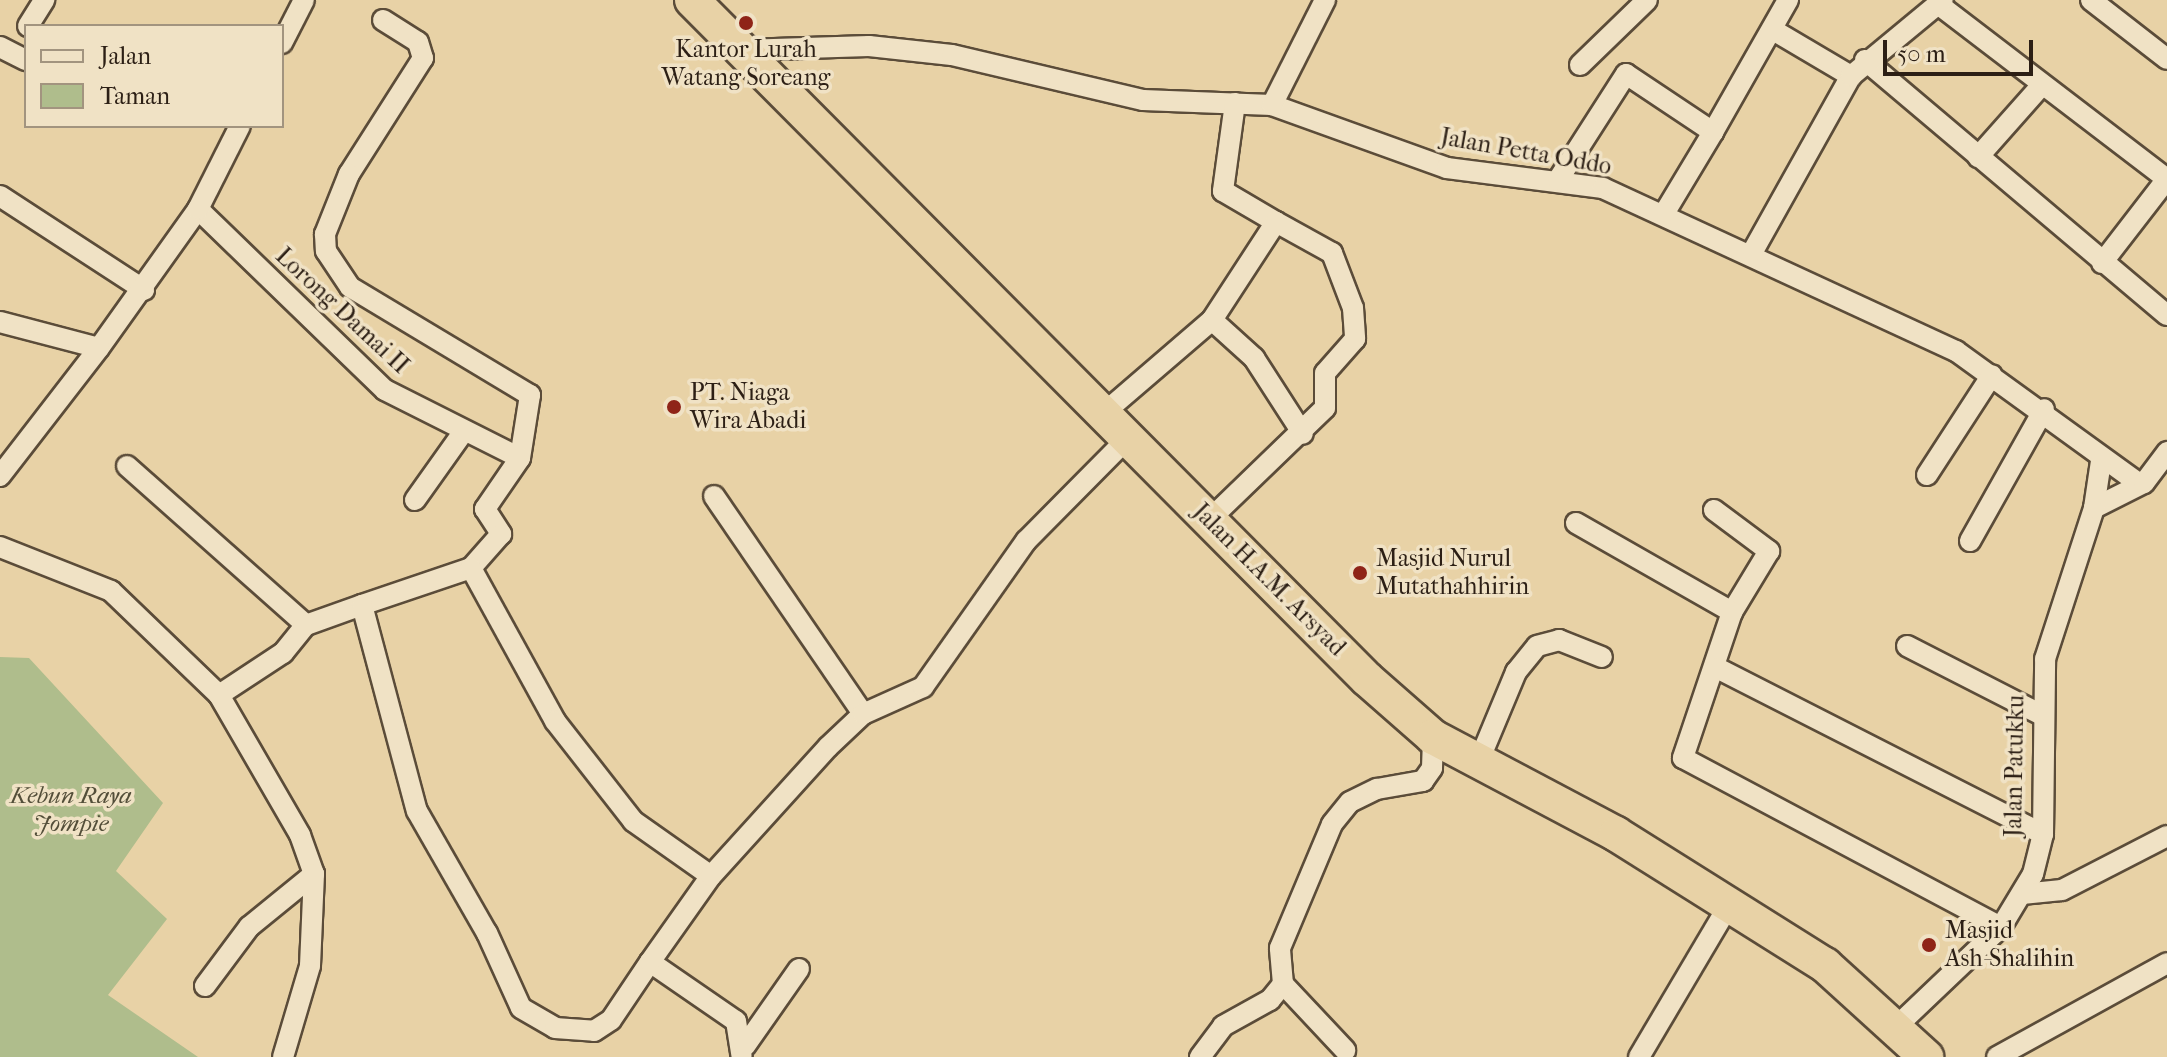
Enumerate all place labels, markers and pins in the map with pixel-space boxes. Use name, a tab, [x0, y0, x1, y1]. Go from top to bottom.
marker: Kantor Lurah Watang Soreang	[737, 14, 755, 32]
place label: Kantor Lurah Watang Soreang	[662, 36, 830, 92]
place label: PT. Niaga Wira Abadi	[690, 379, 806, 435]
marker: PT. Niaga Wira Abadi	[665, 398, 683, 416]
place label: Masjid Nurul Mutathahhirin	[1376, 545, 1529, 601]
marker: Masjid Nurul Mutathahhirin	[1351, 564, 1369, 582]
place label: Masjid Ash-Shalihin	[1945, 917, 2074, 973]
marker: Masjid Ash-Shalihin	[1920, 936, 1938, 954]

